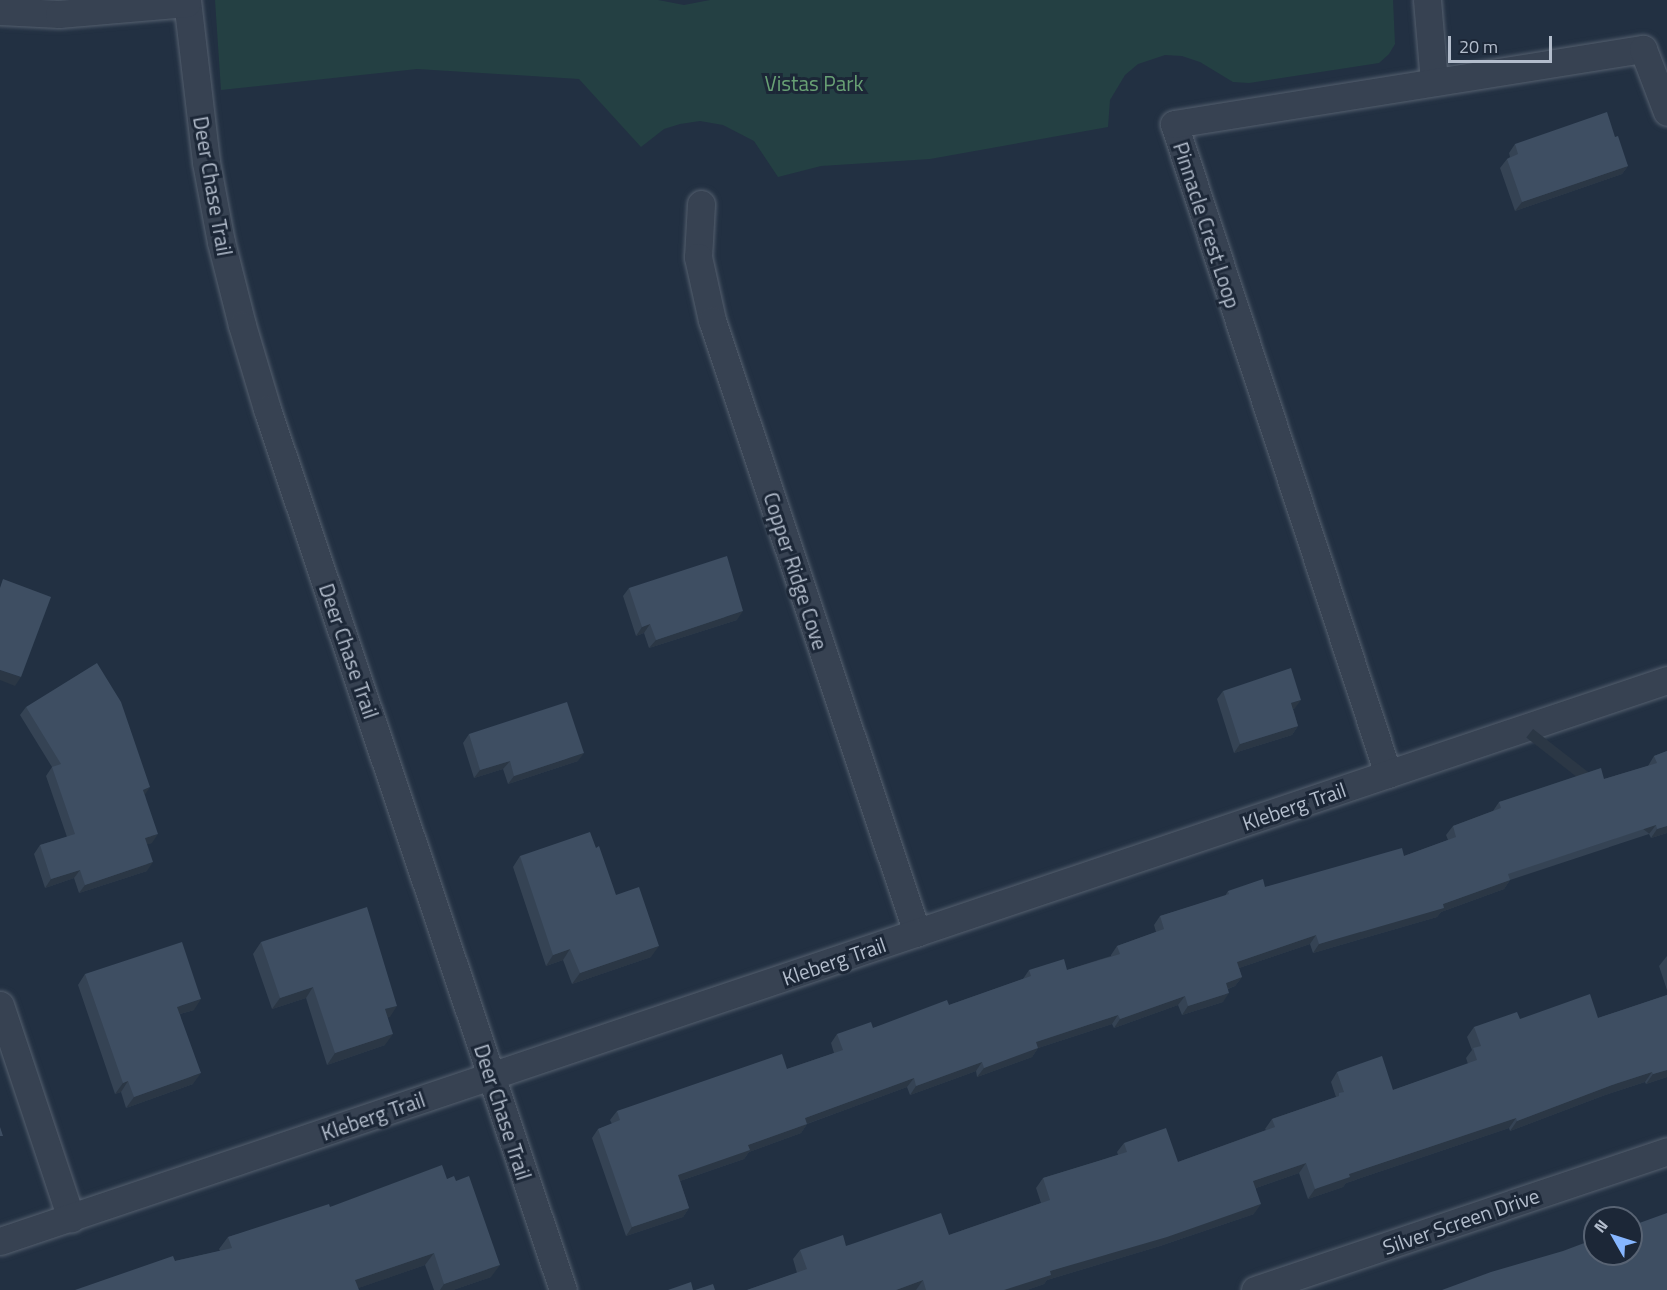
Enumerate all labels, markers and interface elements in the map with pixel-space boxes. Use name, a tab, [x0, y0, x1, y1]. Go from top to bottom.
scale bar	[1451, 24, 1554, 62]
text: 20 m	[1459, 33, 1498, 60]
park label: Vistas Park	[764, 70, 864, 96]
street label: Deer Chase Trail	[188, 114, 238, 258]
street label: Pinnacle Crest Loop	[1168, 139, 1246, 311]
street label: Copper Ridge Cove	[759, 489, 833, 653]
street label: Deer Chase Trail	[314, 580, 384, 722]
street label: Kleberg Trail	[1239, 776, 1349, 836]
street label: Kleberg Trail	[779, 931, 889, 991]
street label: Deer Chase Trail	[469, 1041, 537, 1183]
street label: Kleberg Trail	[318, 1086, 428, 1146]
street label: Silver Screen Drive	[1379, 1182, 1543, 1260]
north arrow	[1583, 1206, 1643, 1266]
text: N	[1588, 1214, 1613, 1238]

